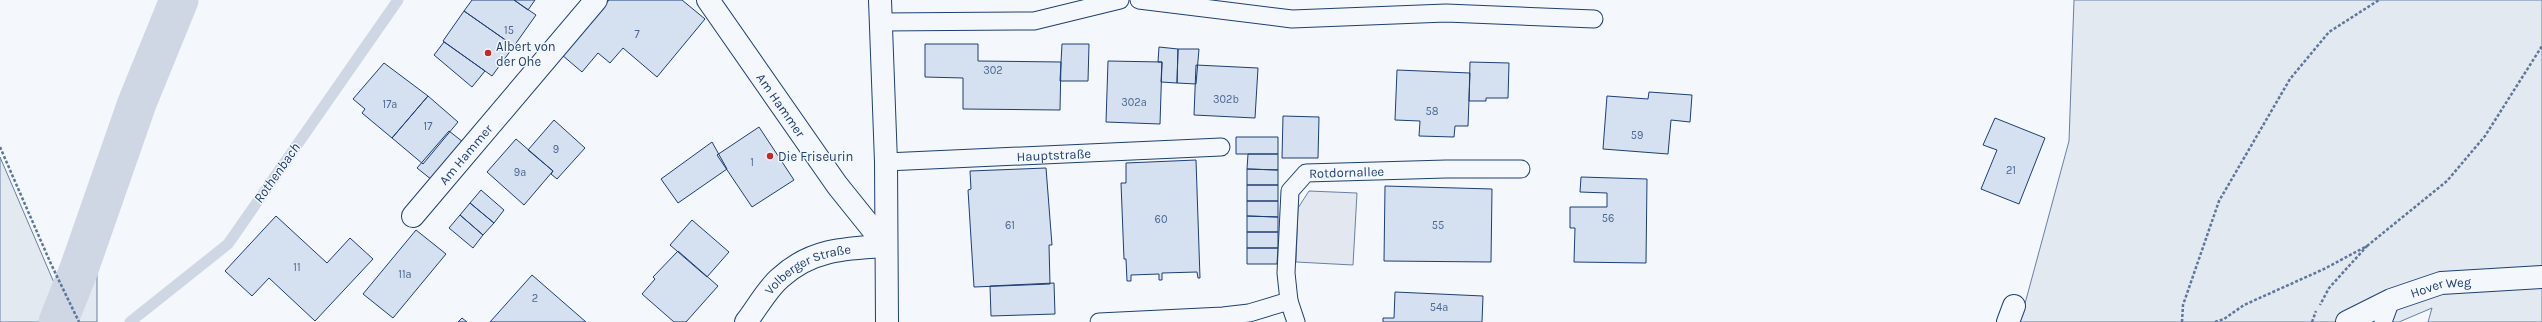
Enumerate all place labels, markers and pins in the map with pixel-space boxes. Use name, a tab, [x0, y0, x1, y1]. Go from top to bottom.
place label: Albert von der Ohe	[496, 39, 556, 69]
marker: Albert von der Ohe	[483, 48, 493, 58]
place label: Die Friseurin	[778, 149, 853, 164]
marker: Die Friseurin	[765, 151, 775, 161]

